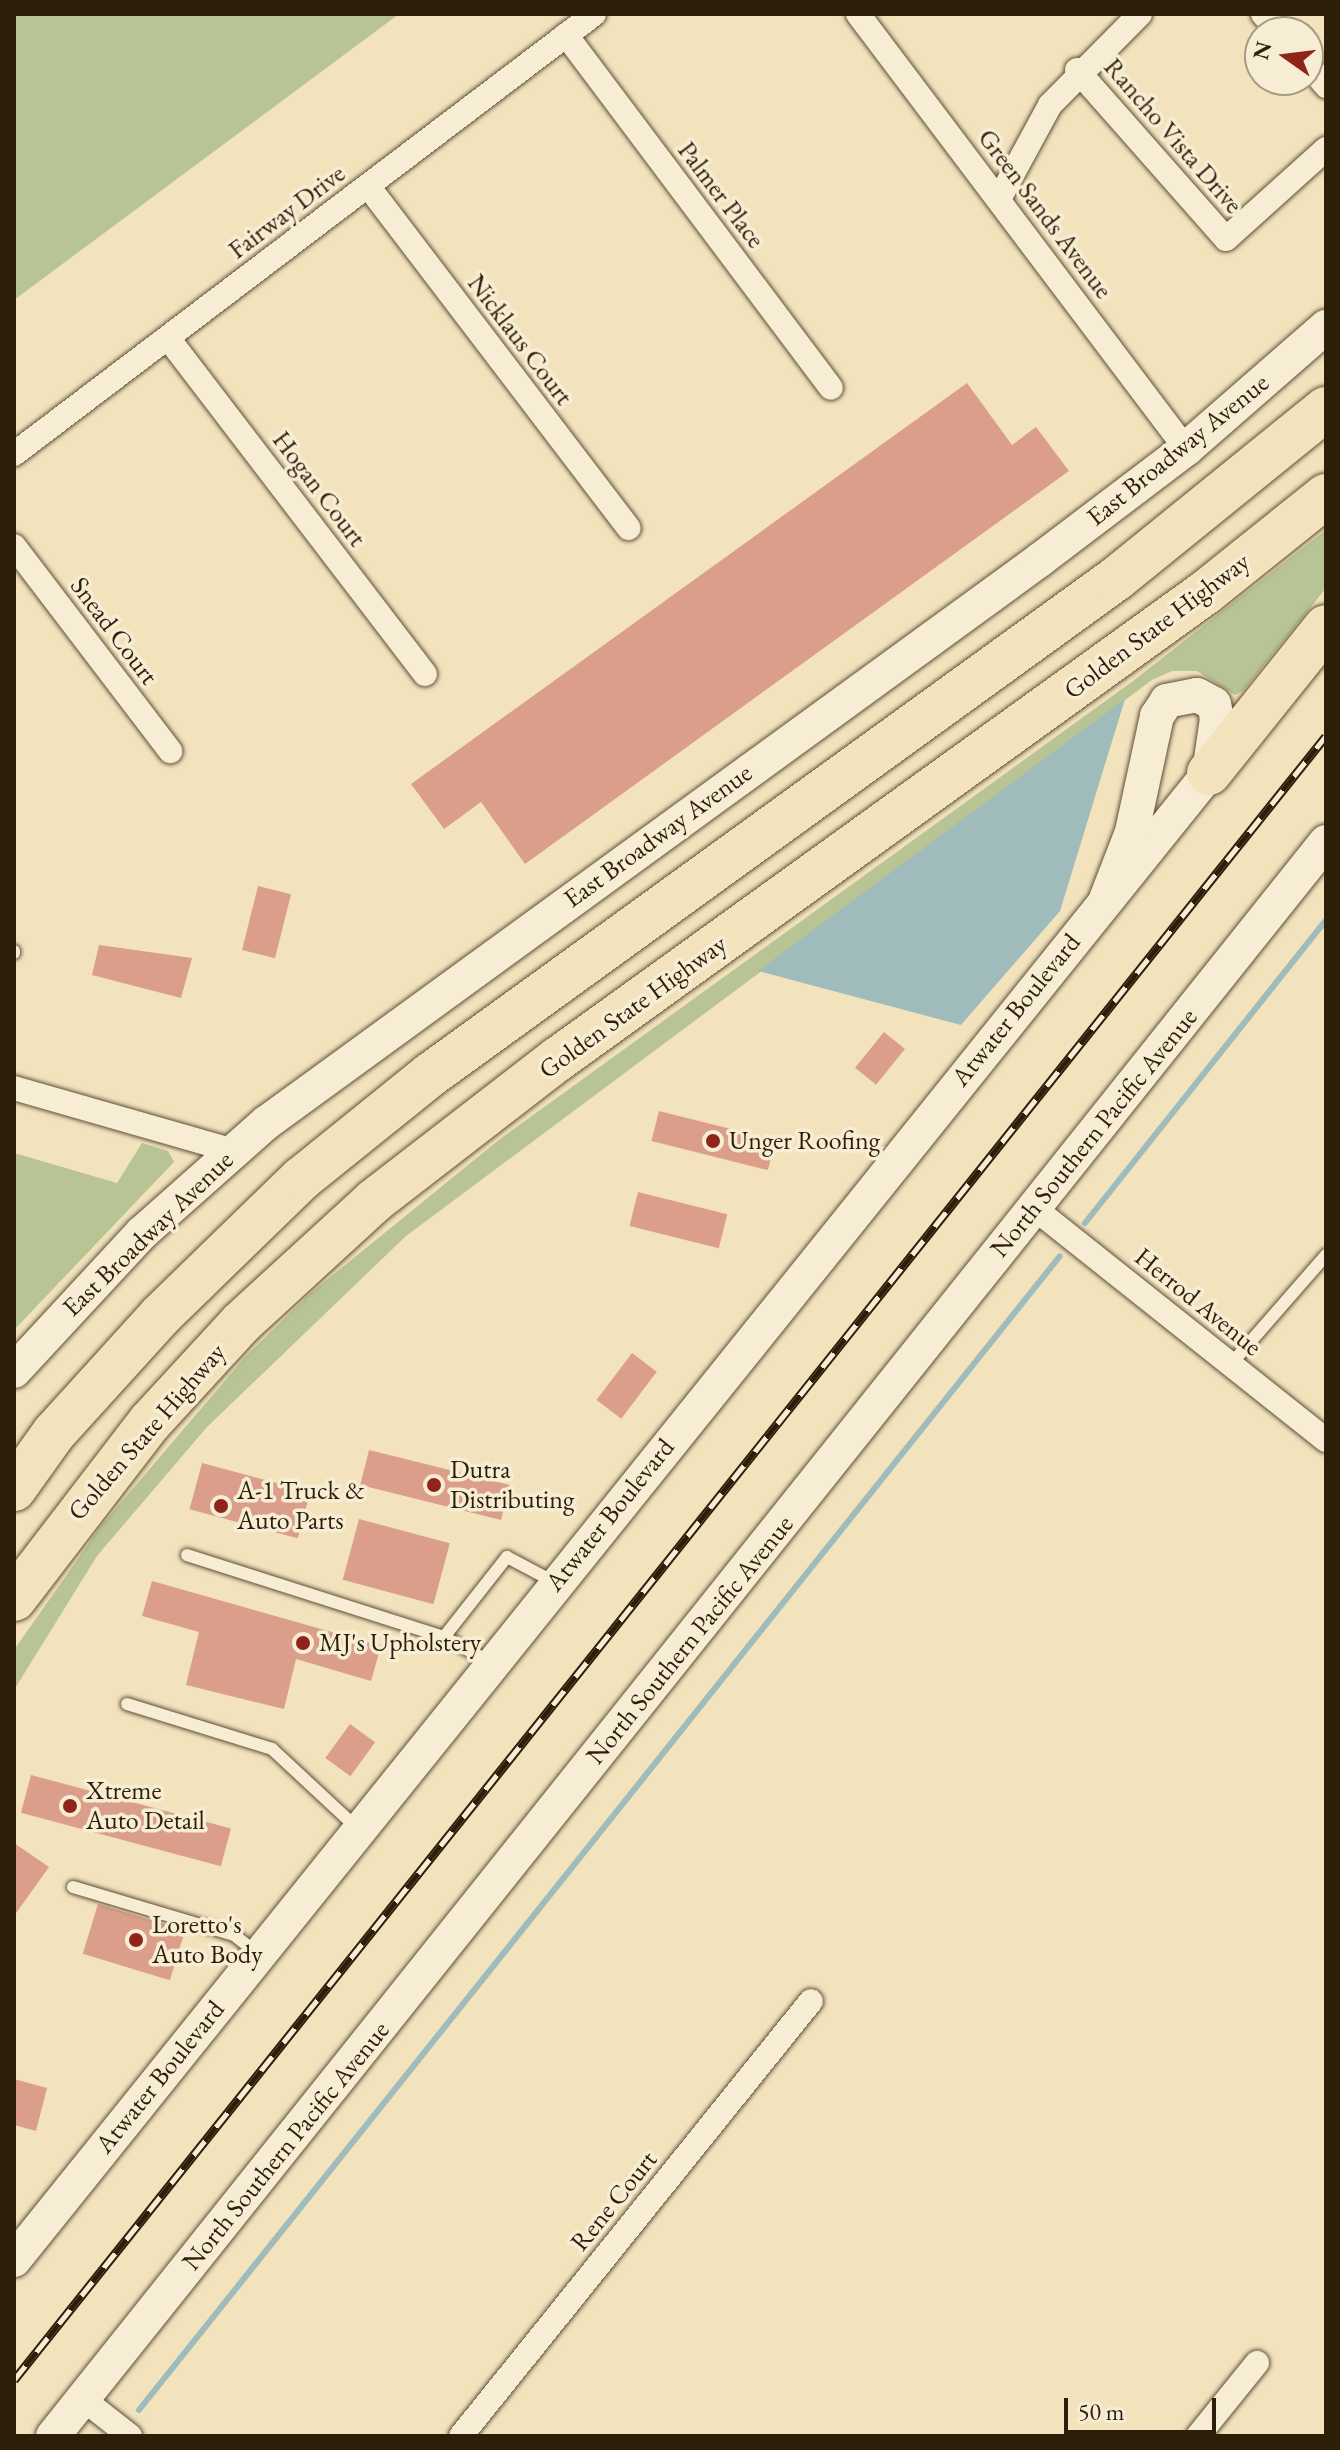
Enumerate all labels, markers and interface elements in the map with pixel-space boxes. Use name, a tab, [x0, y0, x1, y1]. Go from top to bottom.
north arrow	[1244, 16, 1324, 96]
text: N	[1246, 38, 1278, 63]
street label: Rancho Vista Drive	[1097, 52, 1249, 220]
street label: Green Sands Avenue	[971, 123, 1119, 305]
street label: Palmer Place	[671, 136, 771, 254]
street label: Fairway Drive	[223, 158, 351, 266]
street label: Nicklaus Court	[461, 269, 579, 411]
street label: East Broadway Avenue	[1081, 367, 1275, 533]
street label: Hogan Court	[265, 425, 373, 553]
street label: Golden State Highway	[1058, 546, 1256, 706]
street label: Snead Court	[63, 571, 165, 691]
street label: East Broadway Avenue	[558, 757, 758, 915]
street label: Atwater Boulevard	[945, 927, 1087, 1093]
street label: Golden State Highway	[533, 928, 733, 1086]
street label: North Southern Pacific Avenue	[984, 1002, 1204, 1264]
place label: Unger Roofing	[729, 1125, 880, 1157]
marker: Unger Roofing	[704, 1132, 722, 1150]
street label: East Broadway Avenue	[56, 1145, 240, 1323]
street label: Herrod Avenue	[1128, 1241, 1268, 1363]
street label: Golden State Highway	[62, 1337, 232, 1527]
street label: Atwater Boulevard	[539, 1432, 681, 1598]
place label: Dutra Distributing	[450, 1454, 574, 1516]
place label: A-1 Truck & Auto Parts	[237, 1475, 365, 1536]
marker: Dutra Distributing	[425, 1476, 443, 1494]
marker: A-1 Truck & Auto Parts	[212, 1497, 230, 1515]
street label: North Southern Pacific Avenue	[580, 1509, 800, 1771]
place label: MJ's Upholstery	[319, 1627, 481, 1659]
marker: MJ's Upholstery	[294, 1634, 312, 1652]
place label: Xtreme Auto Detail	[86, 1775, 205, 1836]
marker: Xtreme Auto Detail	[61, 1797, 79, 1815]
place label: Loretto's Auto Body	[152, 1909, 263, 1970]
marker: Loretto's Auto Body	[127, 1931, 145, 1949]
street label: Atwater Boulevard	[89, 1994, 231, 2160]
street label: North Southern Pacific Avenue	[176, 2015, 396, 2277]
street label: Rene Court	[564, 2145, 664, 2257]
scale bar	[1068, 2382, 1220, 2432]
text: 50 m	[1078, 2396, 1125, 2427]

